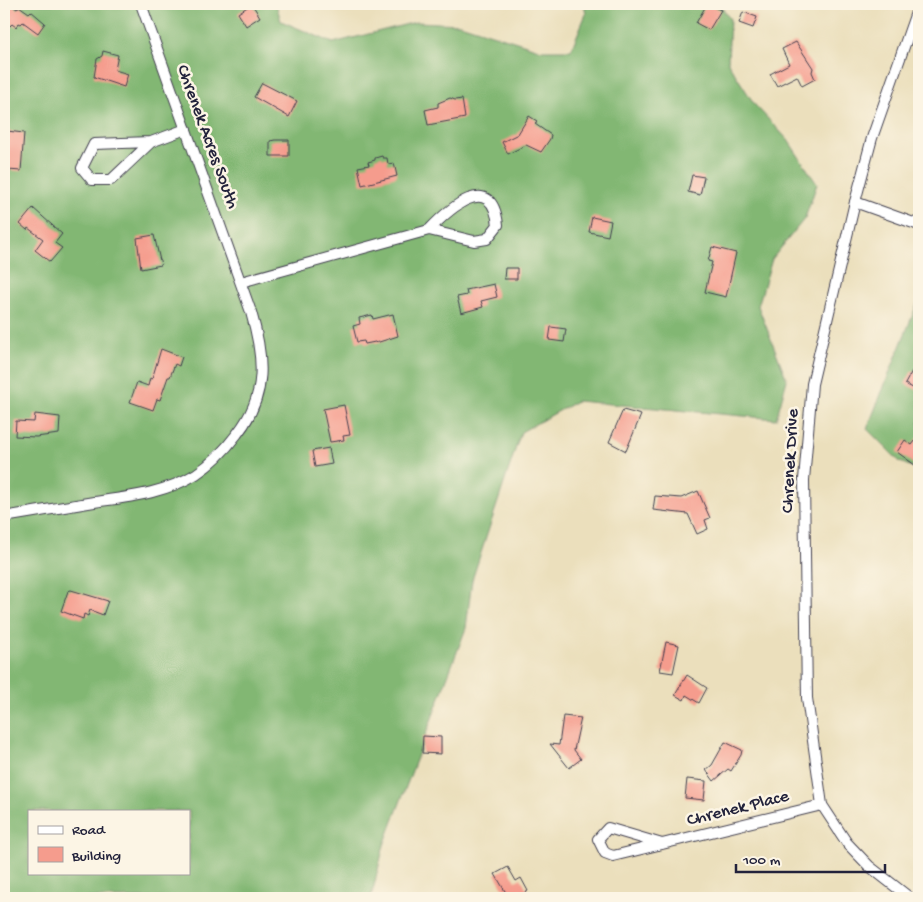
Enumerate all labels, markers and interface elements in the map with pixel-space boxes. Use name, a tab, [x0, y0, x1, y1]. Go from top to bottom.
street label: Chrenek Acres South	[171, 62, 243, 212]
street label: Chrenek Drive	[778, 408, 804, 514]
street label: Chrenek Place	[685, 786, 792, 832]
legend	[28, 810, 190, 874]
text: Road	[72, 822, 106, 840]
scale bar	[736, 842, 884, 874]
text: Building	[71, 848, 121, 866]
text: 100 m	[742, 852, 781, 870]

